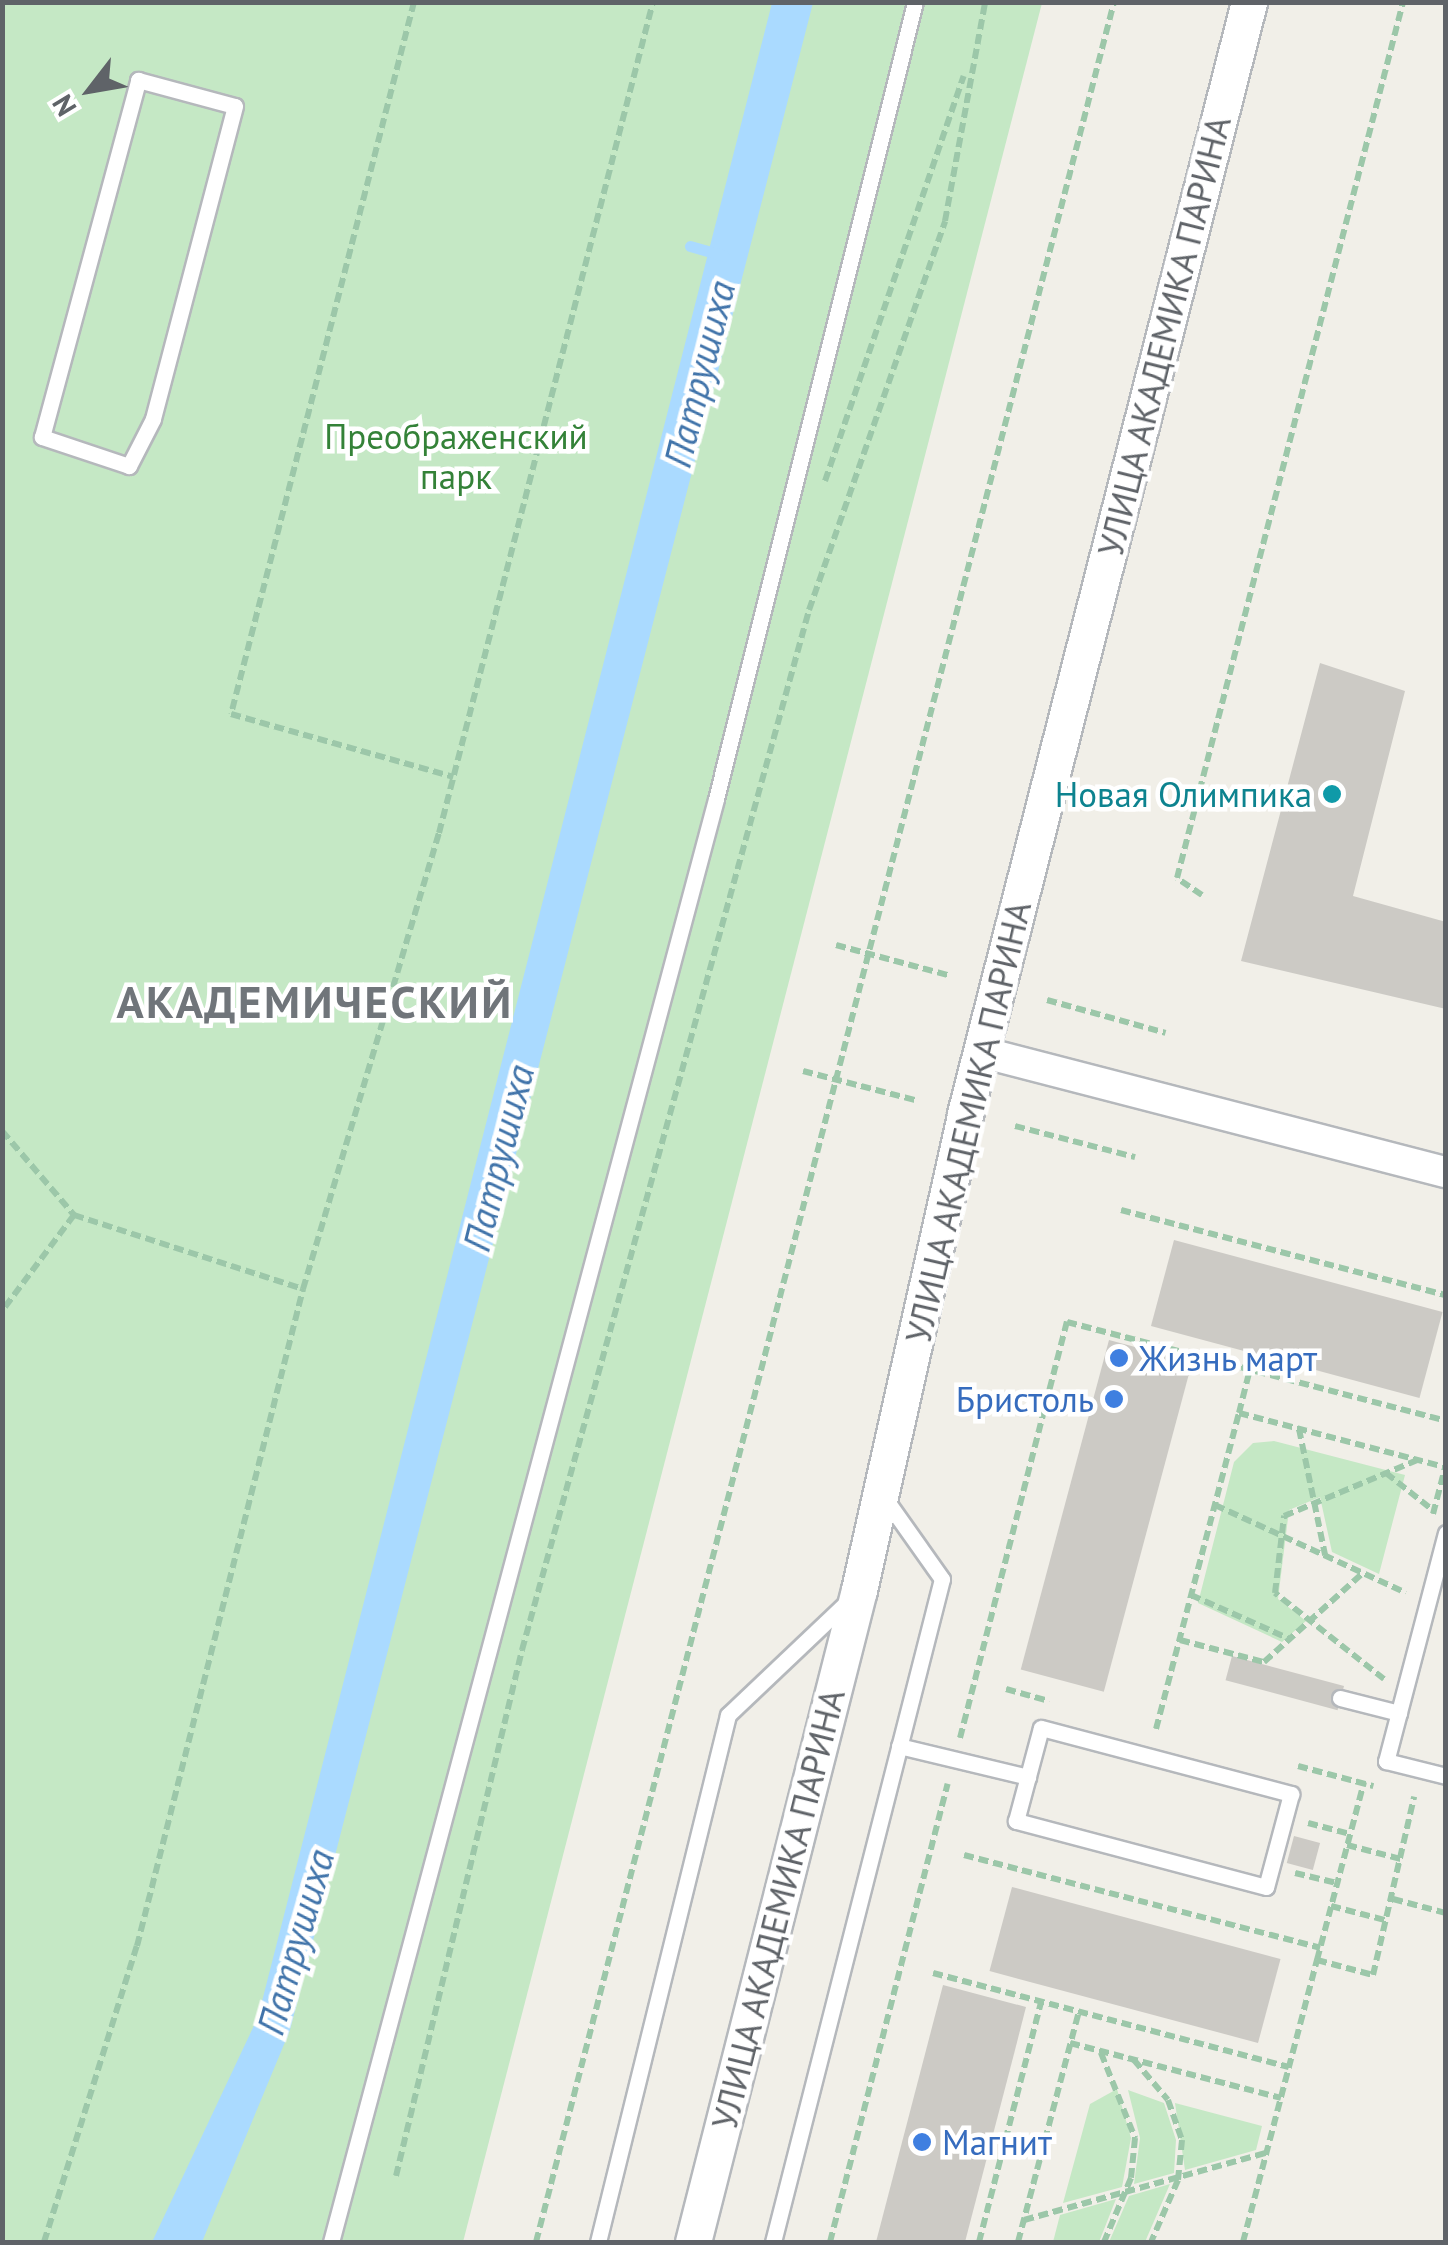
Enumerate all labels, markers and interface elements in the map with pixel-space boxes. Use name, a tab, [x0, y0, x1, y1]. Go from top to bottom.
north arrow	[40, 40, 140, 140]
text: N	[43, 88, 84, 123]
street label: УЛИЦА АКАДЕМИКА ПАРИНА	[1088, 110, 1240, 562]
water label: Патрушиха	[654, 276, 744, 472]
park label: Преображенский парк	[324, 415, 588, 497]
place label: Новая Олимпика	[1055, 773, 1312, 815]
marker: Новая Олимпика	[1321, 783, 1343, 805]
street label: УЛИЦА АКАДЕМИКА ПАРИНА	[896, 895, 1040, 1349]
district label: АКАДЕМИЧЕСКИЙ	[116, 975, 514, 1029]
water label: Патрушиха	[453, 1060, 543, 1256]
place label: Жизнь март	[1139, 1337, 1318, 1379]
marker: Жизнь март	[1108, 1347, 1130, 1369]
place label: Бристоль	[956, 1378, 1094, 1420]
marker: Бристоль	[1103, 1388, 1125, 1410]
street label: УЛИЦА АКАДЕМИКА ПАРИНА	[702, 1683, 854, 2135]
water label: Патрушиха	[247, 1844, 343, 2040]
place label: Магнит	[942, 2121, 1052, 2163]
marker: Магнит	[911, 2131, 933, 2153]

